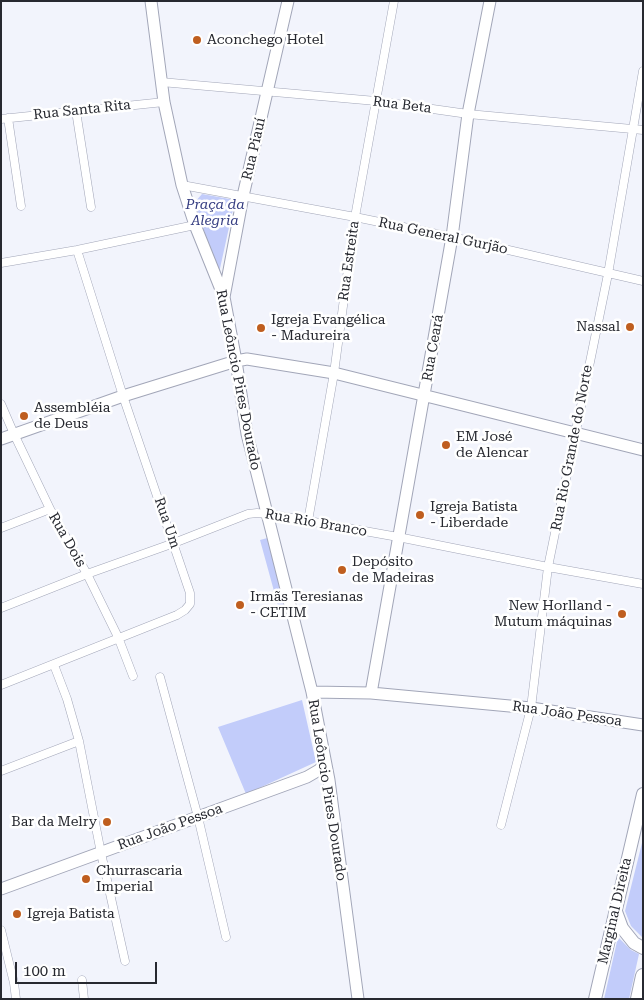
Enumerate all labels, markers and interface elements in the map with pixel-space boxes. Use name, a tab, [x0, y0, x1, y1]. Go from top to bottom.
place label: Aconchego Hotel	[207, 32, 324, 48]
marker: Aconchego Hotel	[191, 34, 203, 46]
street label: Rua Beta	[372, 93, 432, 117]
street label: Rua Santa Rita	[32, 97, 132, 123]
street label: Rua Piauí	[239, 116, 269, 182]
park label: Praça da Alegria	[185, 197, 245, 230]
street label: Rua General Gurjão	[377, 214, 509, 258]
street label: Rua Estreita	[335, 220, 363, 302]
street label: Rua Leôncio Pires Dourado	[212, 288, 264, 472]
place label: Igreja Evangélica - Madureira	[271, 312, 385, 344]
street label: Rua Ceará	[419, 313, 447, 383]
place label: Nassal	[576, 319, 620, 335]
marker: Nassal	[624, 321, 636, 333]
marker: Igreja Evangélica - Madureira	[255, 322, 267, 334]
street label: Rua Rio Grande do Norte	[548, 364, 596, 532]
place label: Assembléia de Deus	[34, 400, 110, 432]
marker: Assembléia de Deus	[18, 410, 30, 422]
place label: EM José de Alencar	[456, 429, 528, 462]
marker: EM José de Alencar	[440, 439, 452, 451]
street label: Rua Um	[150, 495, 184, 551]
place label: Igreja Batista - Liberdade	[430, 499, 518, 532]
street label: Rua Rio Branco	[263, 506, 369, 540]
marker: Igreja Batista - Liberdade	[414, 509, 426, 521]
street label: Rua Dois	[45, 510, 89, 570]
place label: Depósito de Madeiras	[352, 554, 434, 586]
marker: Depósito de Madeiras	[336, 564, 348, 576]
place label: Irmãs Teresianas - CETIM	[250, 589, 363, 622]
place label: New Horlland - Mutum máquinas	[494, 598, 612, 630]
marker: Irmãs Teresianas - CETIM	[234, 599, 246, 611]
marker: New Horlland - Mutum máquinas	[616, 608, 628, 620]
street label: Rua Leôncio Pires Dourado	[304, 698, 350, 882]
street label: Rua João Pessoa	[511, 698, 623, 730]
street label: Rua João Pessoa	[115, 800, 225, 854]
place label: Bar da Melry	[11, 814, 97, 830]
marker: Bar da Melry	[101, 816, 113, 828]
street label: Marginal Direita	[595, 856, 635, 966]
place label: Churrascaria Imperial	[96, 863, 182, 896]
marker: Churrascaria Imperial	[80, 873, 92, 885]
place label: Igreja Batista	[27, 906, 115, 922]
marker: Igreja Batista	[11, 908, 23, 920]
scale bar	[18, 952, 160, 984]
text: 100 m	[23, 962, 66, 980]

